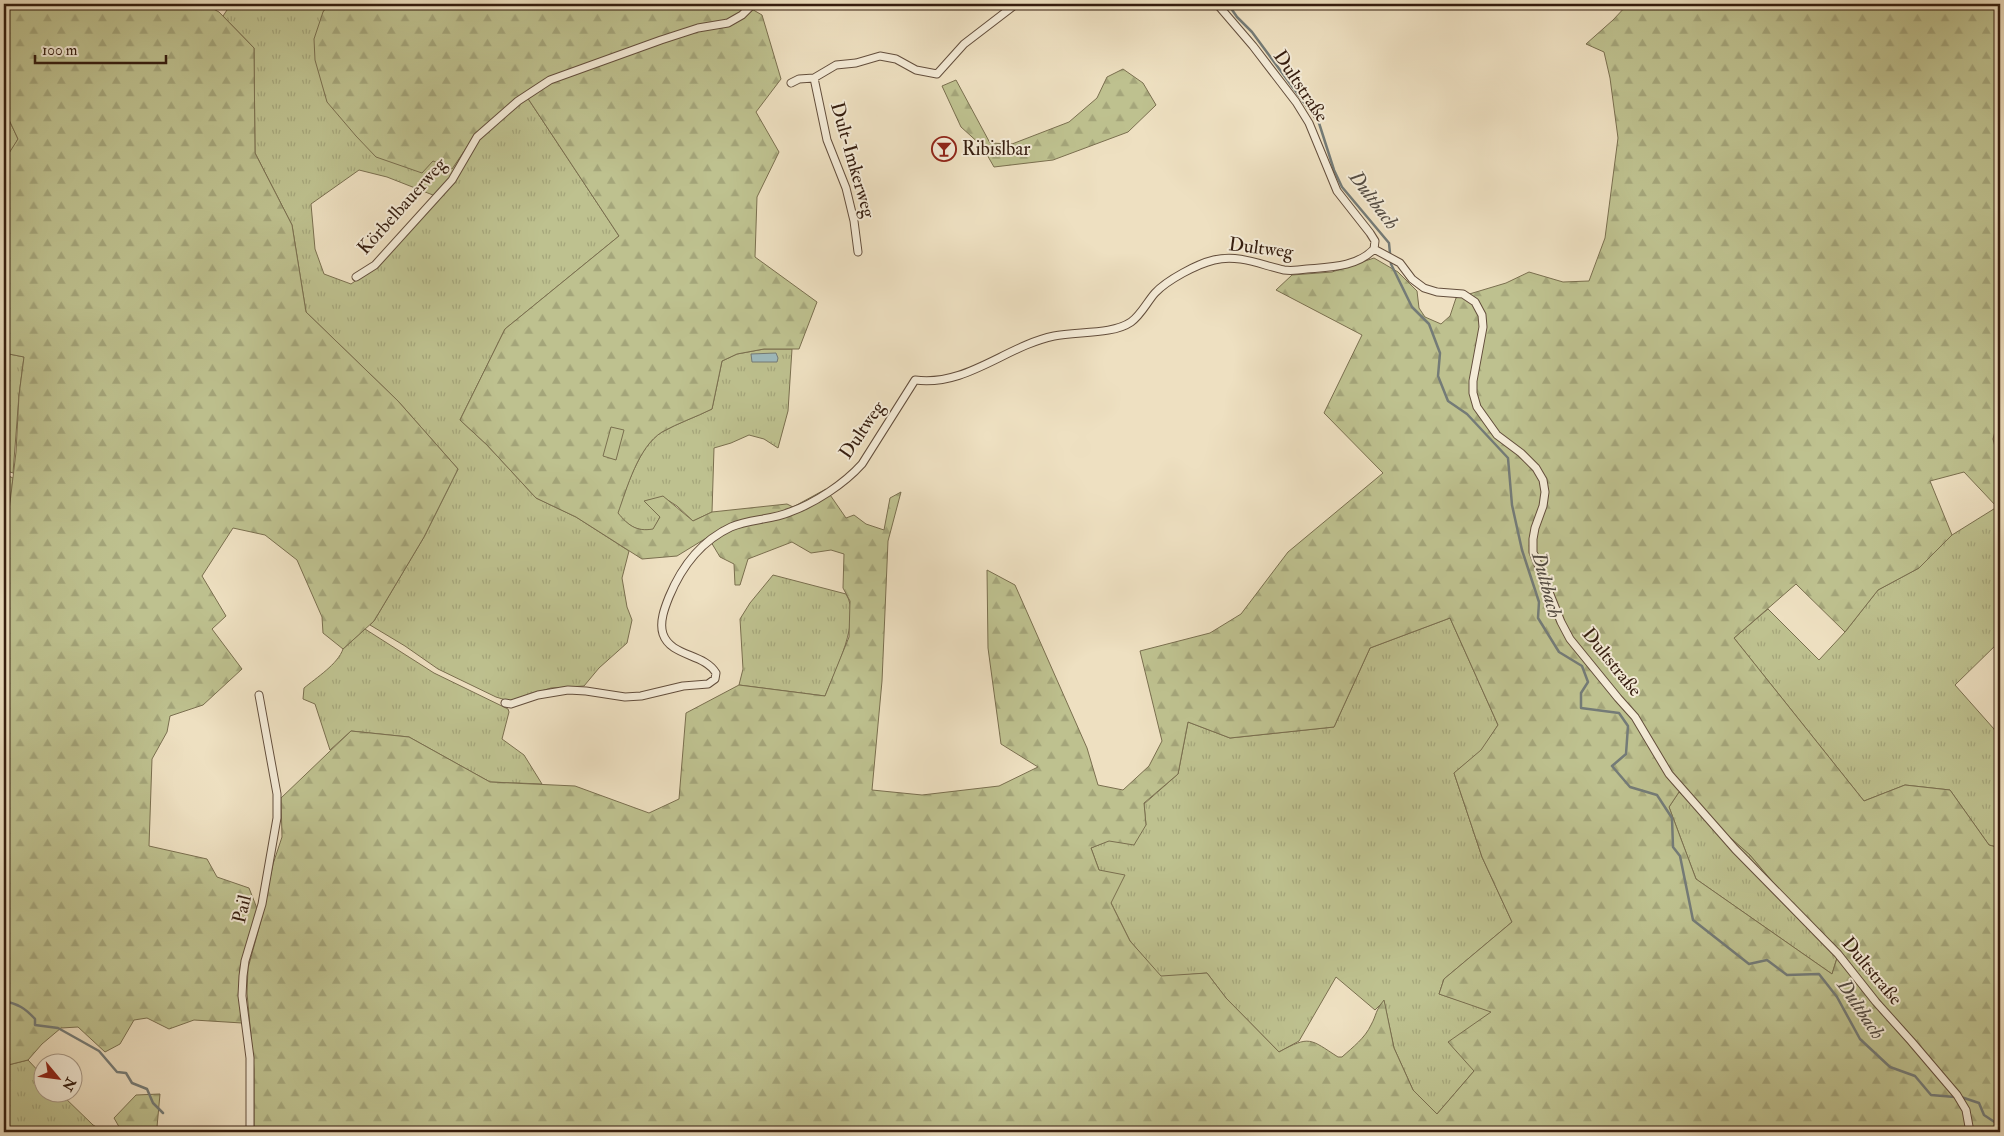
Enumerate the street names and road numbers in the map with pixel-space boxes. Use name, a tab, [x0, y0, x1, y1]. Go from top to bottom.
street label: Dultstraße	[1268, 45, 1334, 127]
street label: Dult-Imkerweg	[825, 99, 881, 221]
street label: Körbelbauerweg	[352, 152, 452, 259]
street label: Dultweg	[1227, 232, 1295, 264]
street label: Dultweg	[834, 396, 891, 464]
street label: Dultstraße	[1577, 623, 1647, 701]
street label: Pail	[227, 892, 257, 926]
street label: Dultstraße	[1836, 932, 1908, 1010]

